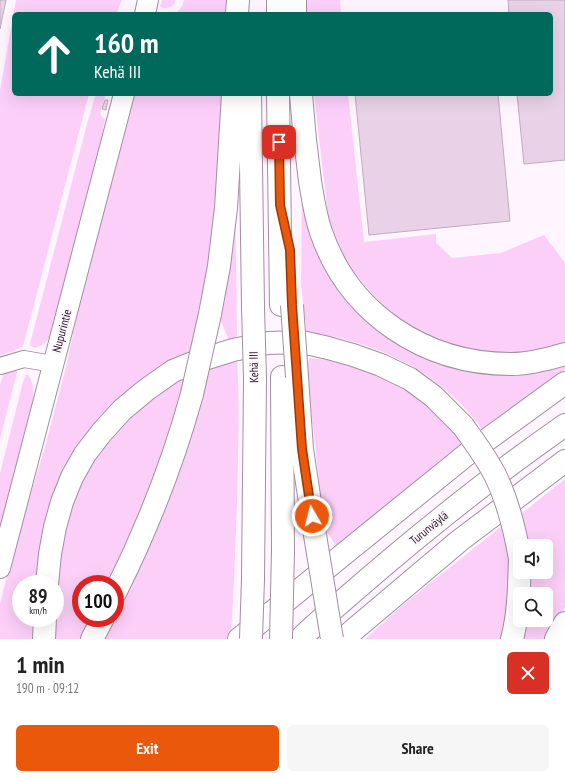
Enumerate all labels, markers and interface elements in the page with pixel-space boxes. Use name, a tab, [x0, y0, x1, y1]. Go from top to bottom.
text: 160 m	[94, 24, 158, 61]
icon: ahead	[28, 28, 80, 80]
text: Kehä III	[94, 60, 141, 83]
pin	[262, 125, 296, 159]
icon: arrive	[268, 131, 290, 153]
street label: Nupurintie	[49, 308, 74, 354]
street label: Kehä III	[246, 351, 261, 383]
position arrow	[291, 495, 333, 537]
street label: Turunväylä	[407, 508, 451, 548]
map controls	[513, 539, 553, 627]
button: sound	[513, 539, 553, 579]
speed limit sign: 100	[72, 575, 124, 627]
text: 89	[28, 583, 48, 609]
button: search	[513, 587, 553, 627]
text: km/h	[29, 604, 47, 617]
text: 1 min	[16, 649, 64, 680]
button: close	[507, 652, 549, 694]
text: 190 m · 09:12	[16, 680, 79, 697]
button: Exit	[16, 725, 279, 771]
button: Share	[287, 725, 549, 771]

